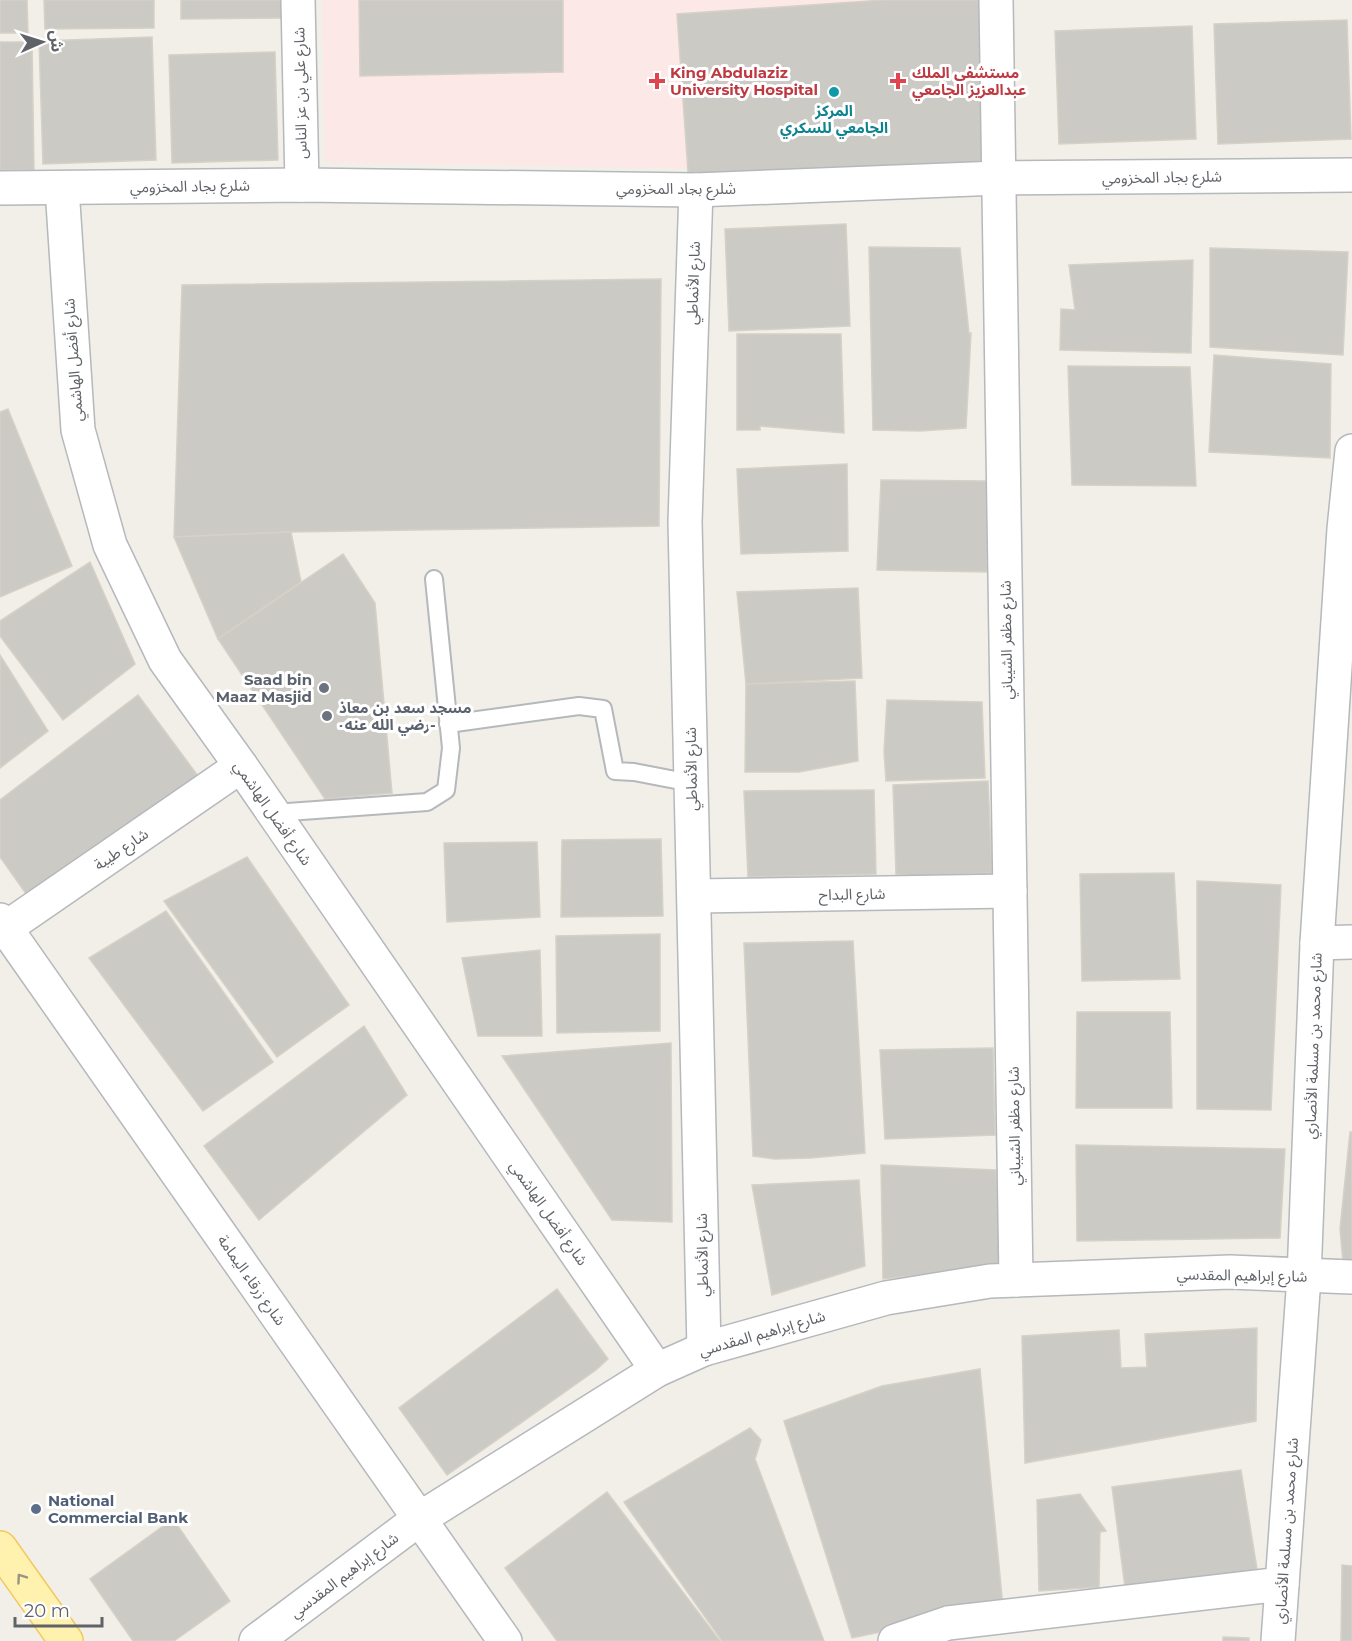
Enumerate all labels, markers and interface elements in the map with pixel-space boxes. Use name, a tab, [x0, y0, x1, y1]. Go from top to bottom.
north arrow	[12, 12, 72, 72]
street label: شارع علي بن عز الناس	[289, 27, 314, 159]
text: ش	[46, 30, 67, 53]
place label: King Abdulaziz University Hospital	[670, 63, 818, 99]
place label: مستشفى الملك عبدالعزيز الجامعي	[912, 63, 1026, 101]
marker: King Abdulaziz University Hospital	[648, 72, 666, 90]
marker: مستشفى الملك عبدالعزيز الجامعي	[889, 72, 907, 90]
marker: المركز الجامعي للسكري	[827, 85, 841, 99]
place label: المركز الجامعي للسكري	[780, 101, 888, 139]
street label: شلرع بجاد المخزومي	[1102, 166, 1222, 191]
street label: شلرع بجاد المخزومي	[130, 175, 250, 200]
street label: شلرع بجاد المخزومي	[616, 179, 736, 201]
street label: شارع الأنماطي	[682, 241, 707, 325]
street label: شارع أفضل الهاشمي	[59, 297, 90, 422]
street label: شارع مظفر الشيباني	[995, 580, 1020, 700]
place label: Saad bin Maaz Masjid	[216, 670, 312, 706]
marker: Saad bin Maaz Masjid	[317, 681, 331, 695]
place label: مسجد سعد بن معاذ -رضي الله عنه-	[339, 698, 472, 736]
marker: مسجد سعد بن معاذ -رضي الله عنه-	[320, 709, 334, 723]
street label: شارع الأنماطي	[681, 727, 704, 811]
street label: شارع أفضل الهاشمي	[227, 757, 316, 871]
street label: شارع طيبة	[90, 824, 154, 877]
street label: شارع البداح	[818, 884, 886, 907]
street label: شارع محمد بن مسلمة الأنصاري	[1300, 952, 1329, 1140]
street label: شارع مظفر الشيباني	[1003, 1066, 1028, 1186]
street label: شارع أفضل الهاشمي	[503, 1157, 592, 1271]
street label: شارع الأنماطي	[692, 1213, 715, 1297]
street label: شارع زرقاء اليمامة	[211, 1231, 290, 1331]
street label: شارع إبراهيم المقدسي	[1176, 1264, 1308, 1289]
street label: شارع إبراهيم المقدسي	[697, 1306, 829, 1363]
street label: شارع محمد بن مسلمة الأنصاري	[1270, 1437, 1305, 1625]
place label: National Commercial Bank	[48, 1491, 188, 1527]
marker: National Commercial Bank	[29, 1502, 43, 1516]
street label: شارع إبراهيم المقدسي	[286, 1528, 404, 1624]
one-way arrow	[17, 1573, 28, 1584]
scale bar	[15, 1590, 102, 1628]
text: 20 m	[24, 1600, 70, 1622]

